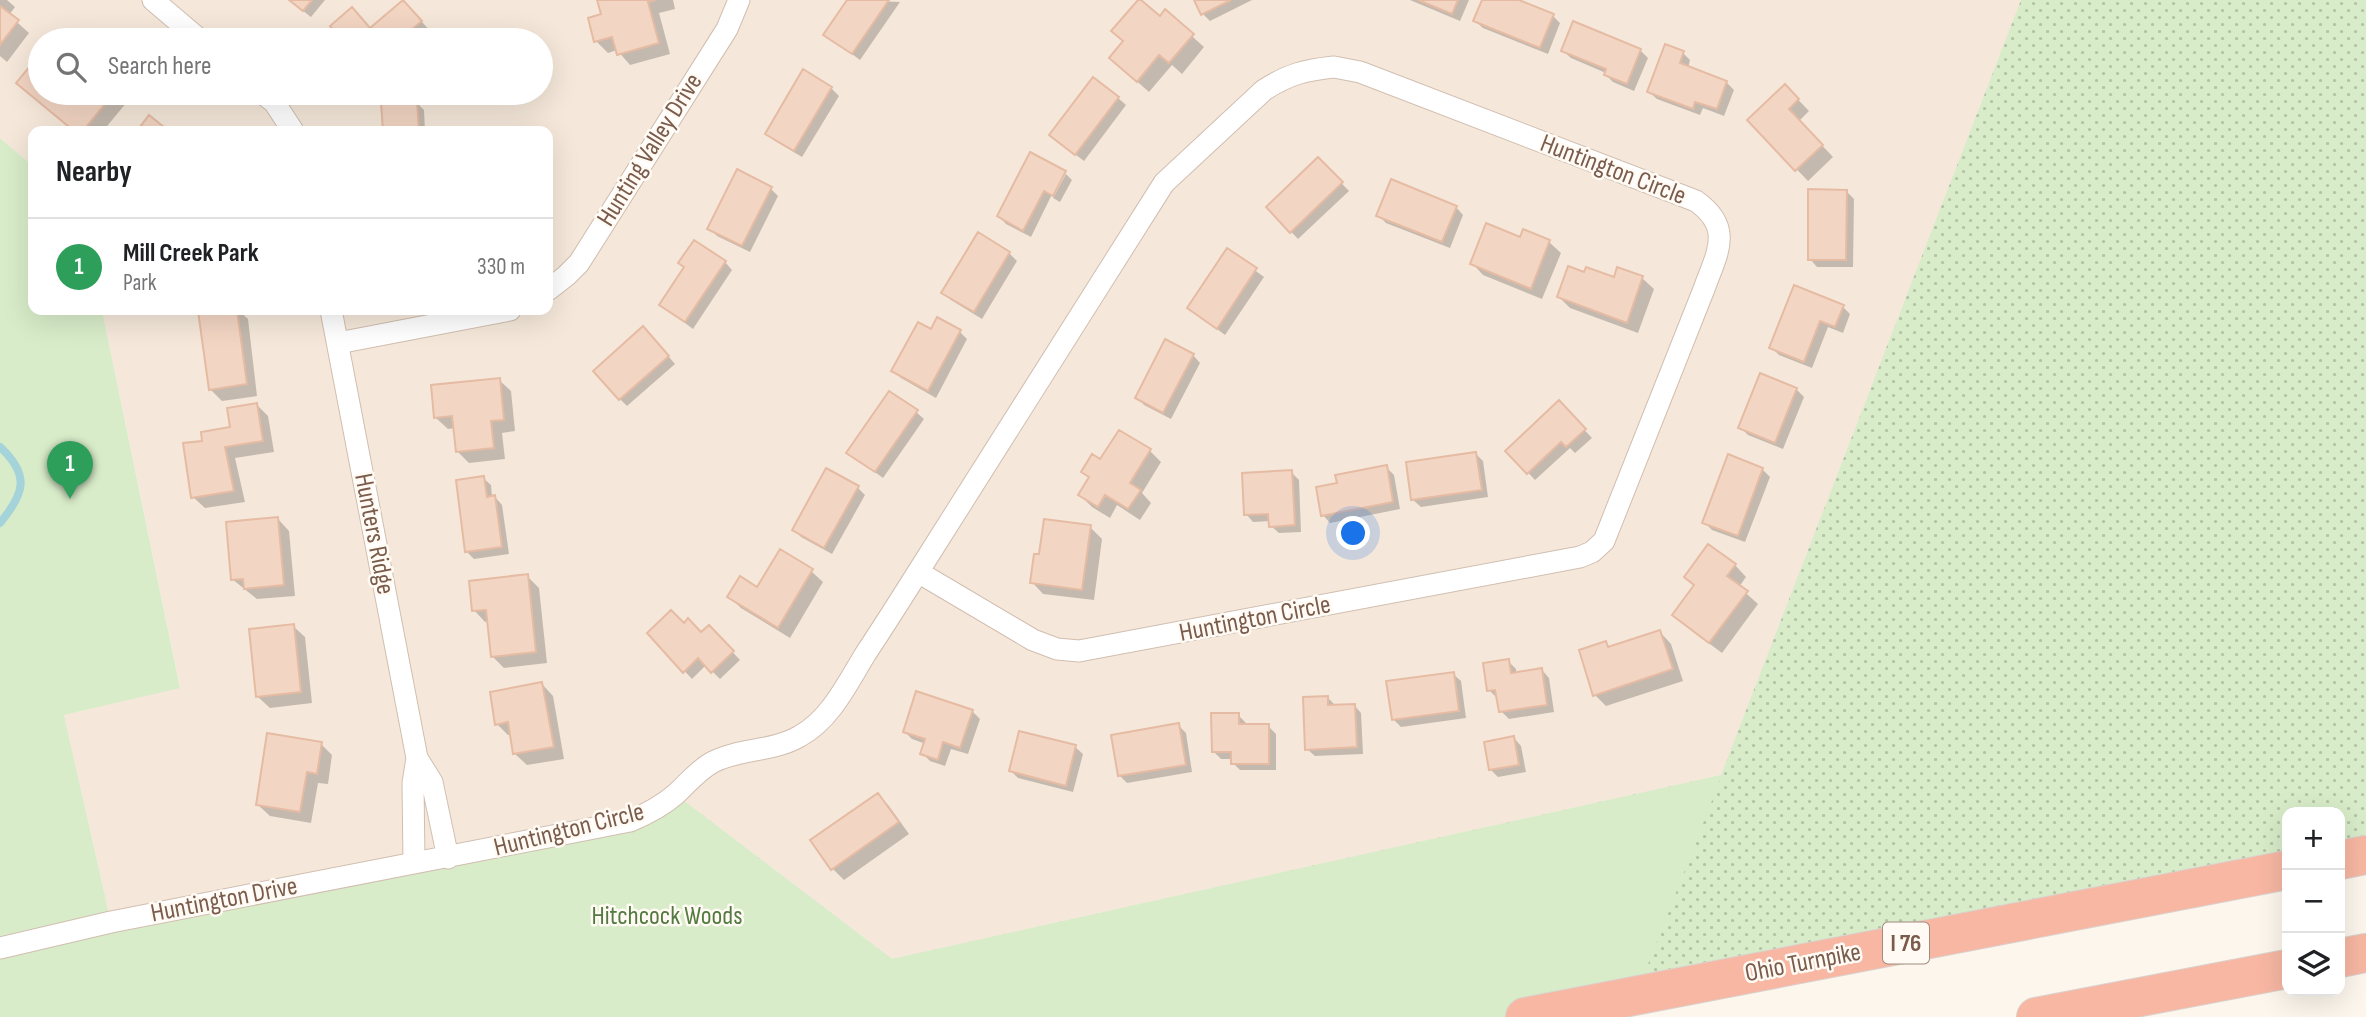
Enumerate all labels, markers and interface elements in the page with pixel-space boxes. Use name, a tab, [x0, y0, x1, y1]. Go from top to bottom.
search box	[28, 28, 553, 105]
icon: search	[52, 48, 90, 86]
text: Search here	[108, 51, 211, 82]
street label: Hunting Valley Drive	[591, 68, 709, 232]
street label: Huntington Circle	[1536, 128, 1690, 212]
text: Nearby	[56, 154, 132, 190]
text: Mill Creek Park	[123, 238, 259, 269]
text: 1	[74, 253, 84, 281]
text: 330 m	[477, 253, 525, 281]
text: Park	[123, 269, 157, 297]
pin: 1	[47, 441, 93, 499]
street label: Hunters Ridge	[347, 471, 401, 597]
your location	[1336, 516, 1370, 550]
street label: Huntington Circle	[1177, 589, 1333, 649]
street label: Huntington Circle	[491, 796, 647, 864]
map controls	[2282, 807, 2345, 996]
button: +	[2282, 807, 2345, 870]
button: −	[2282, 870, 2345, 933]
street label: Huntington Drive	[148, 871, 300, 929]
park label: Hitchcock Woods	[591, 901, 743, 932]
road number: I 76	[1883, 923, 1929, 964]
button: layers	[2282, 933, 2345, 996]
street label: Ohio Turnpike	[1742, 937, 1864, 989]

